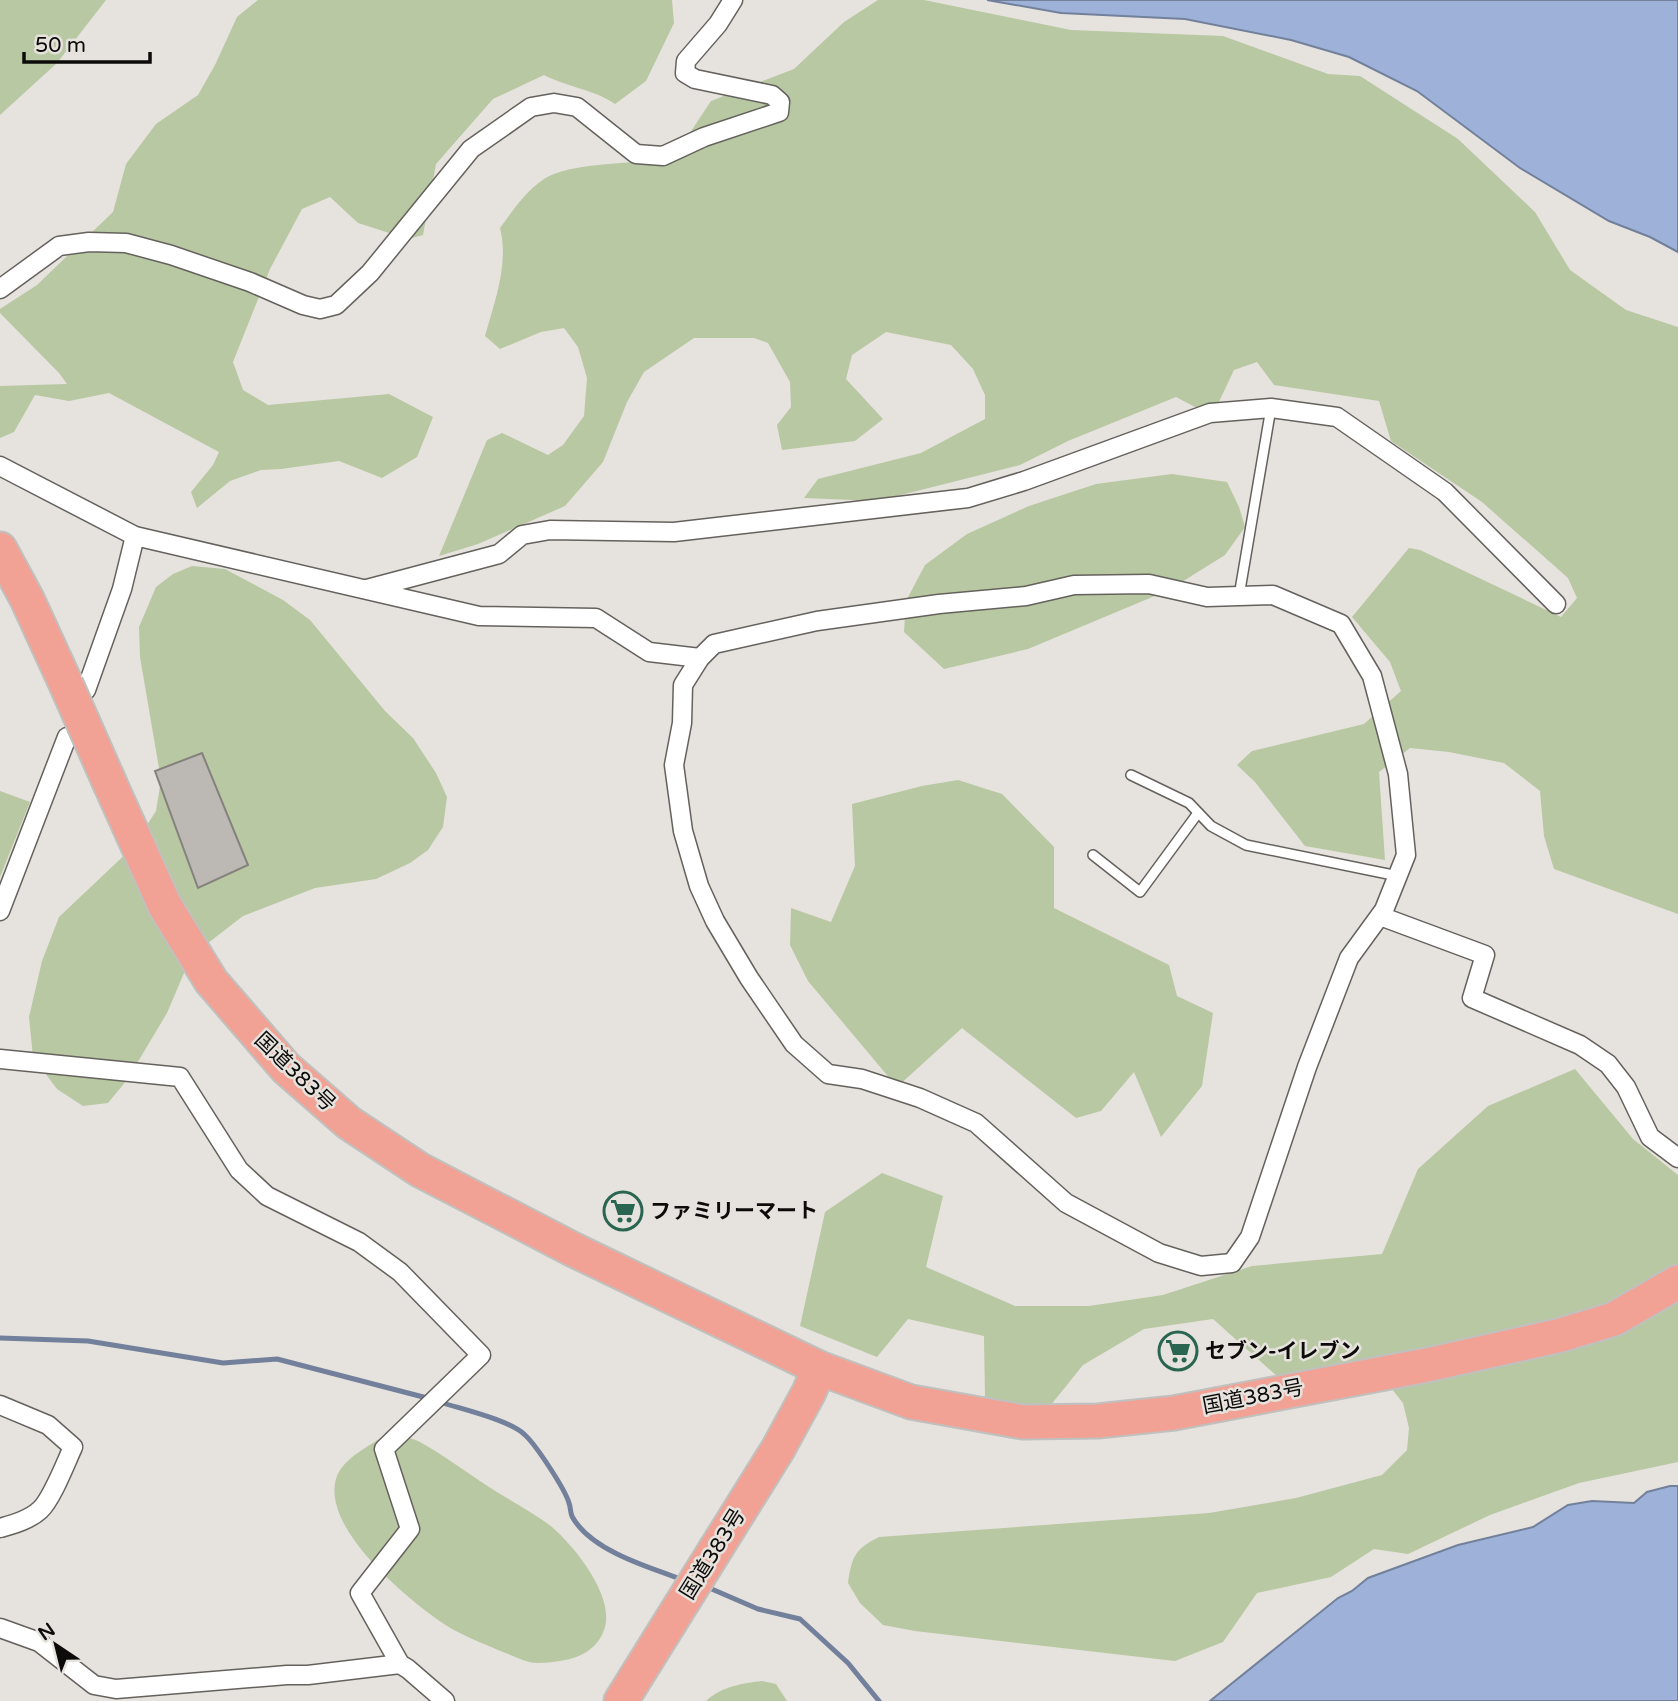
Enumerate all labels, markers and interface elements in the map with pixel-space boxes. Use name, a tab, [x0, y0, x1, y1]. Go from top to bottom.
scale bar	[24, 21, 150, 65]
text: 50 m	[35, 33, 86, 58]
street label: 国道383号	[249, 1027, 341, 1117]
supermarket icon: ファミリーマート	[602, 1190, 644, 1232]
place label: ファミリーマート	[650, 1199, 818, 1224]
supermarket icon: セブン-イレブン	[1157, 1330, 1199, 1372]
place label: セブン-イレブン	[1205, 1339, 1361, 1364]
street label: 国道383号	[1200, 1375, 1306, 1419]
street label: 国道383号	[675, 1504, 751, 1604]
north arrow	[21, 1610, 91, 1680]
text: N	[34, 1619, 59, 1645]

